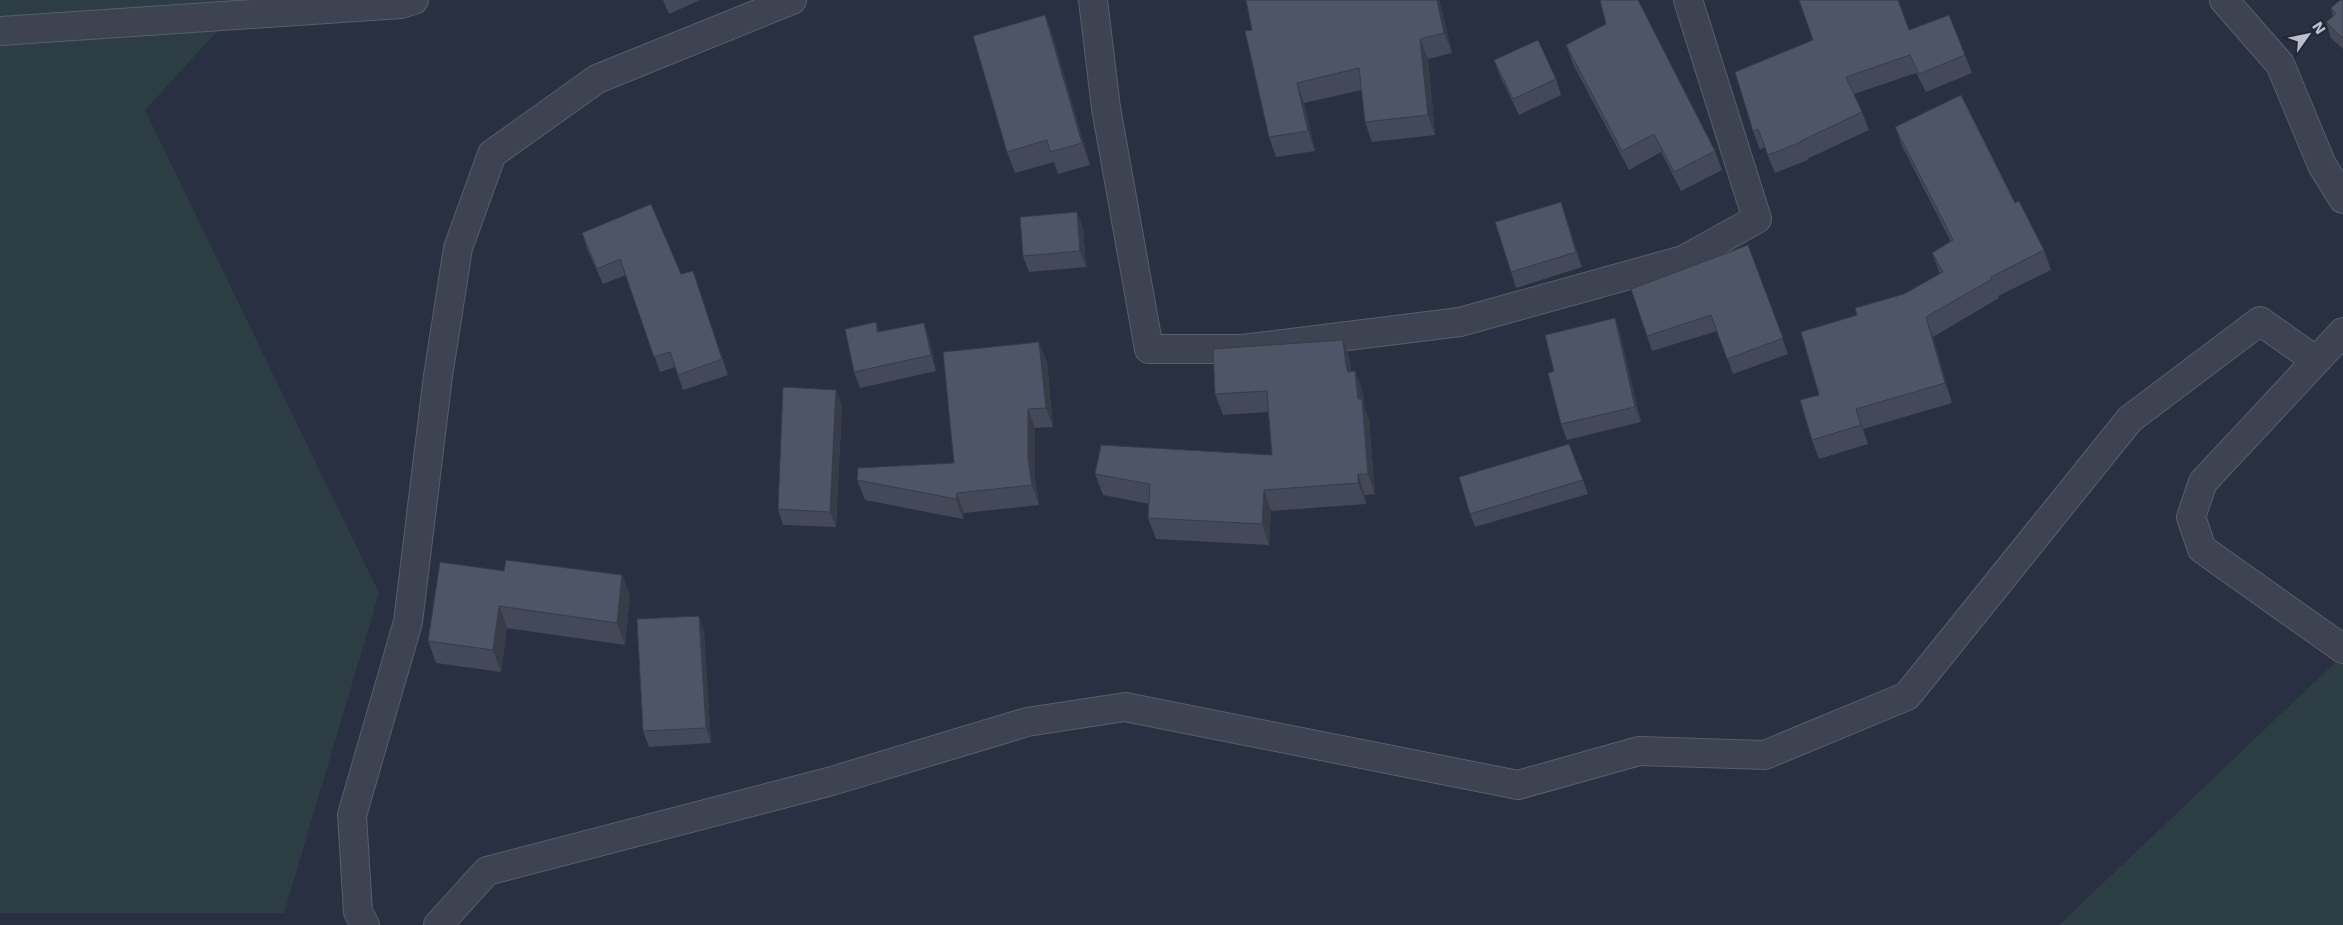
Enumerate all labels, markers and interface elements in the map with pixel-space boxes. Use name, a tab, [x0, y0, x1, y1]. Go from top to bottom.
north arrow	[2283, 10, 2333, 60]
text: N	[2309, 19, 2329, 37]

